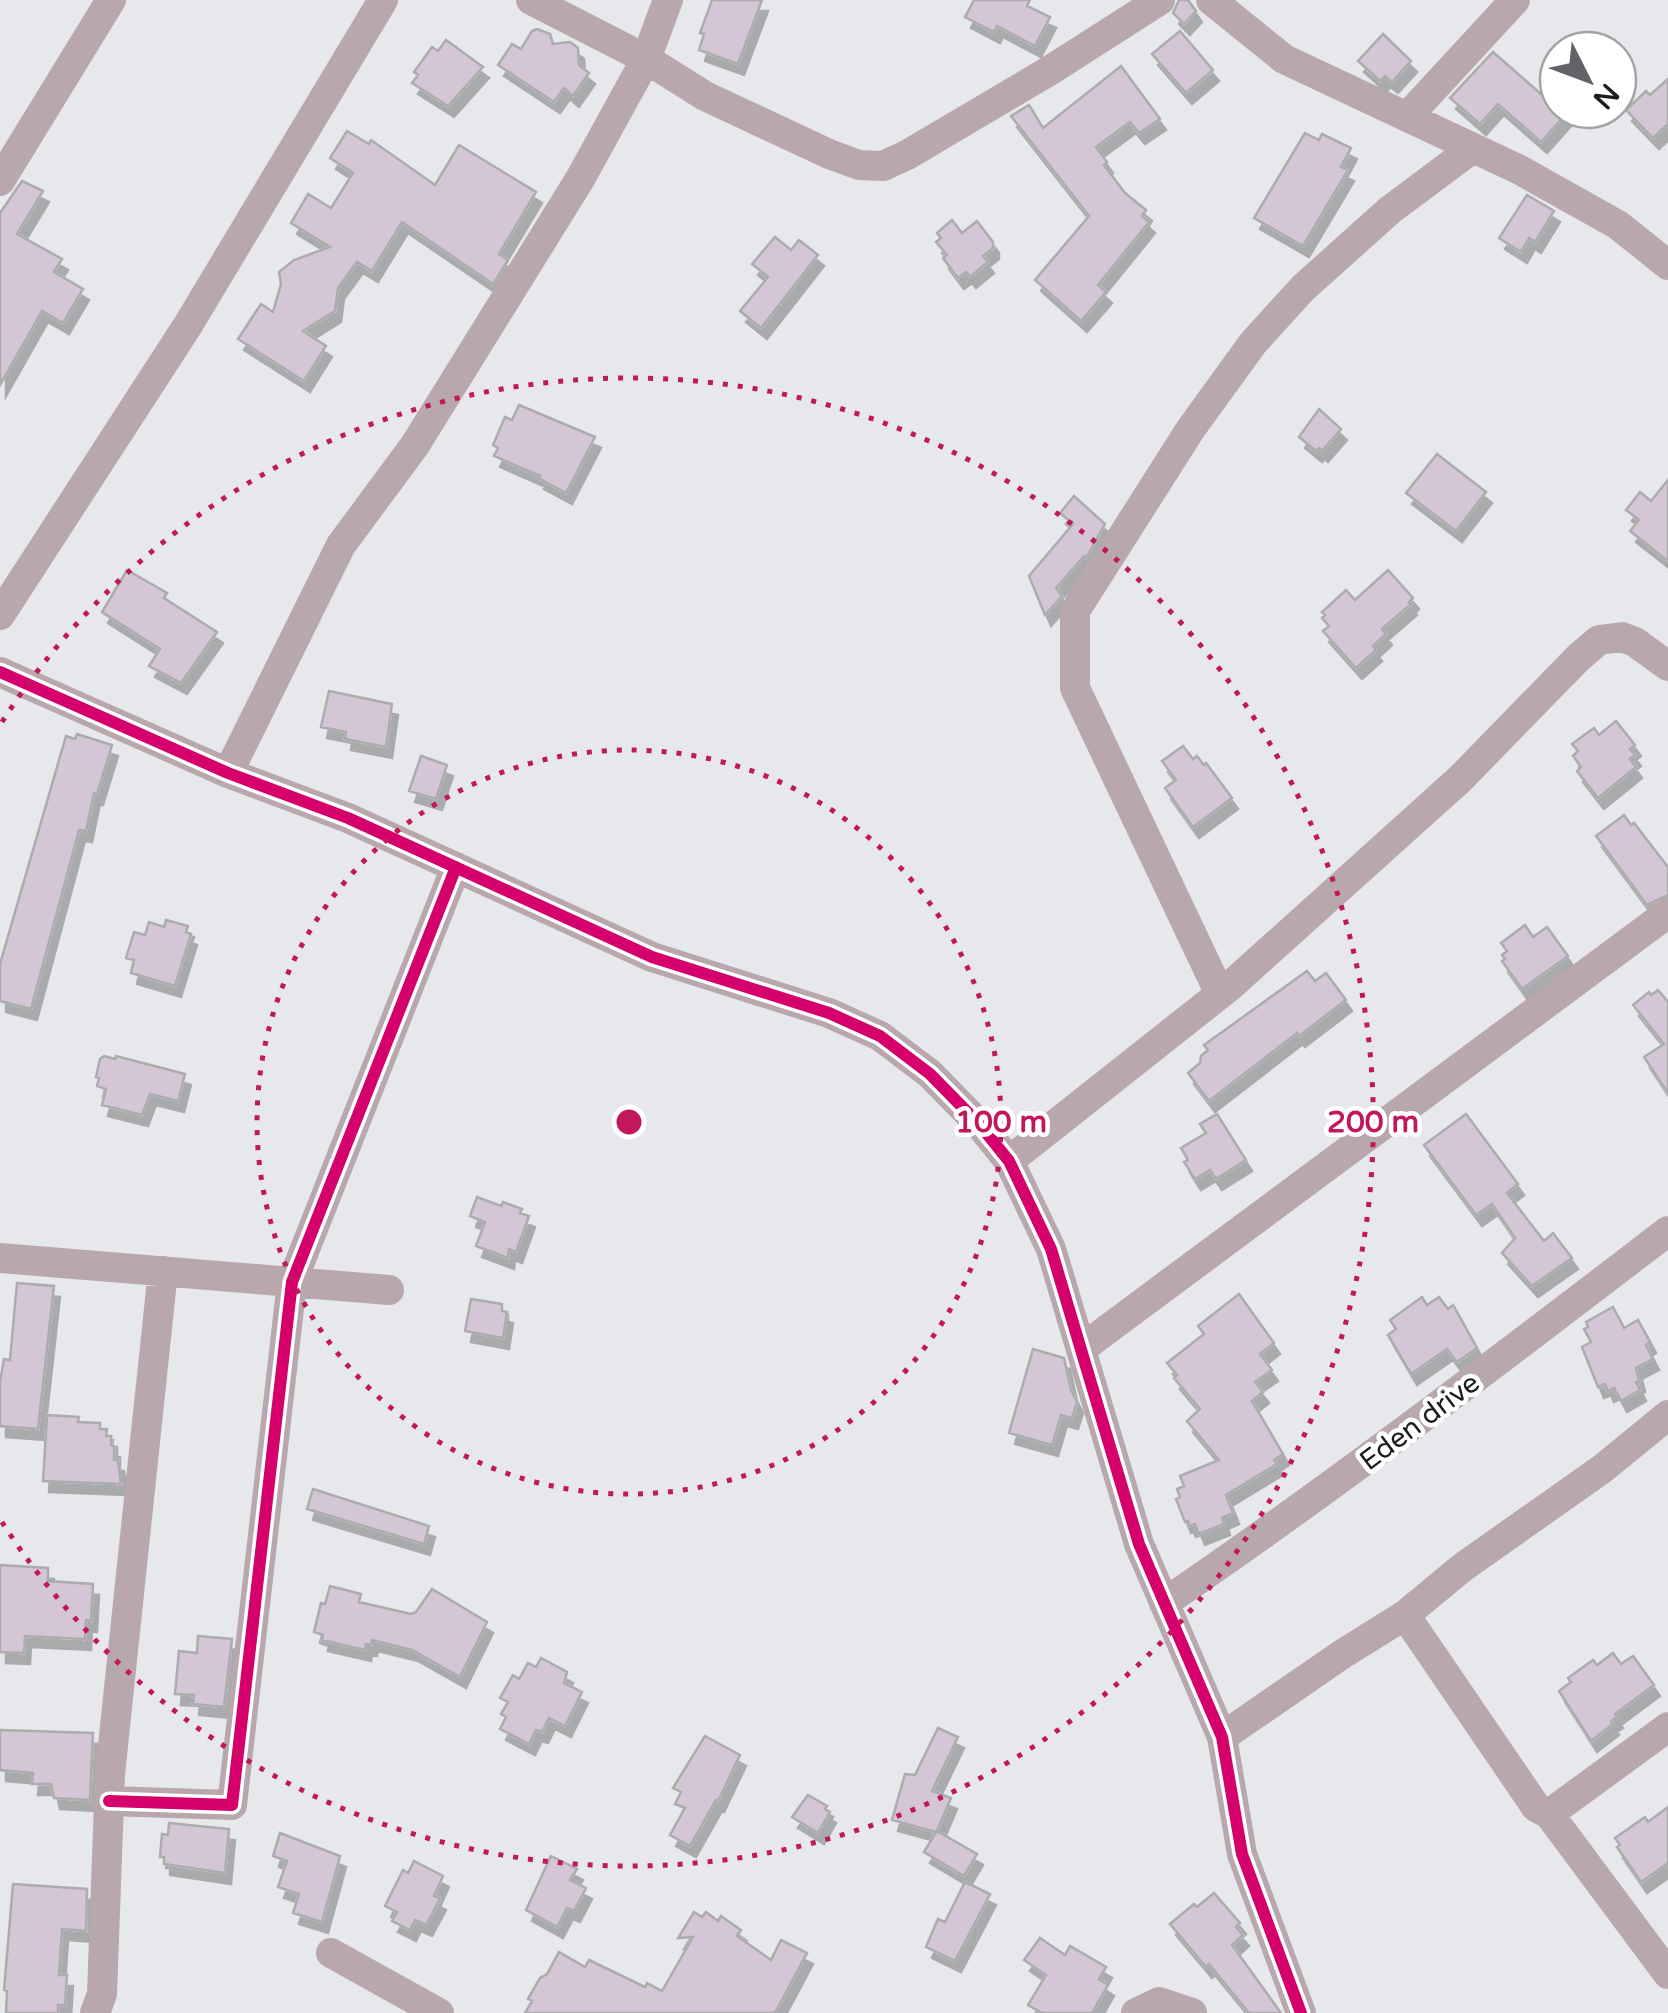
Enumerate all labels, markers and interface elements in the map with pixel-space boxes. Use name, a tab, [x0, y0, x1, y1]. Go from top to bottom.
north arrow	[1538, 30, 1638, 130]
text: N	[1586, 76, 1626, 116]
centre of rings	[611, 1104, 647, 1140]
text: 100 m	[955, 1104, 1047, 1141]
text: 200 m	[1327, 1104, 1419, 1141]
street label: Eden drive	[1353, 1366, 1486, 1478]

